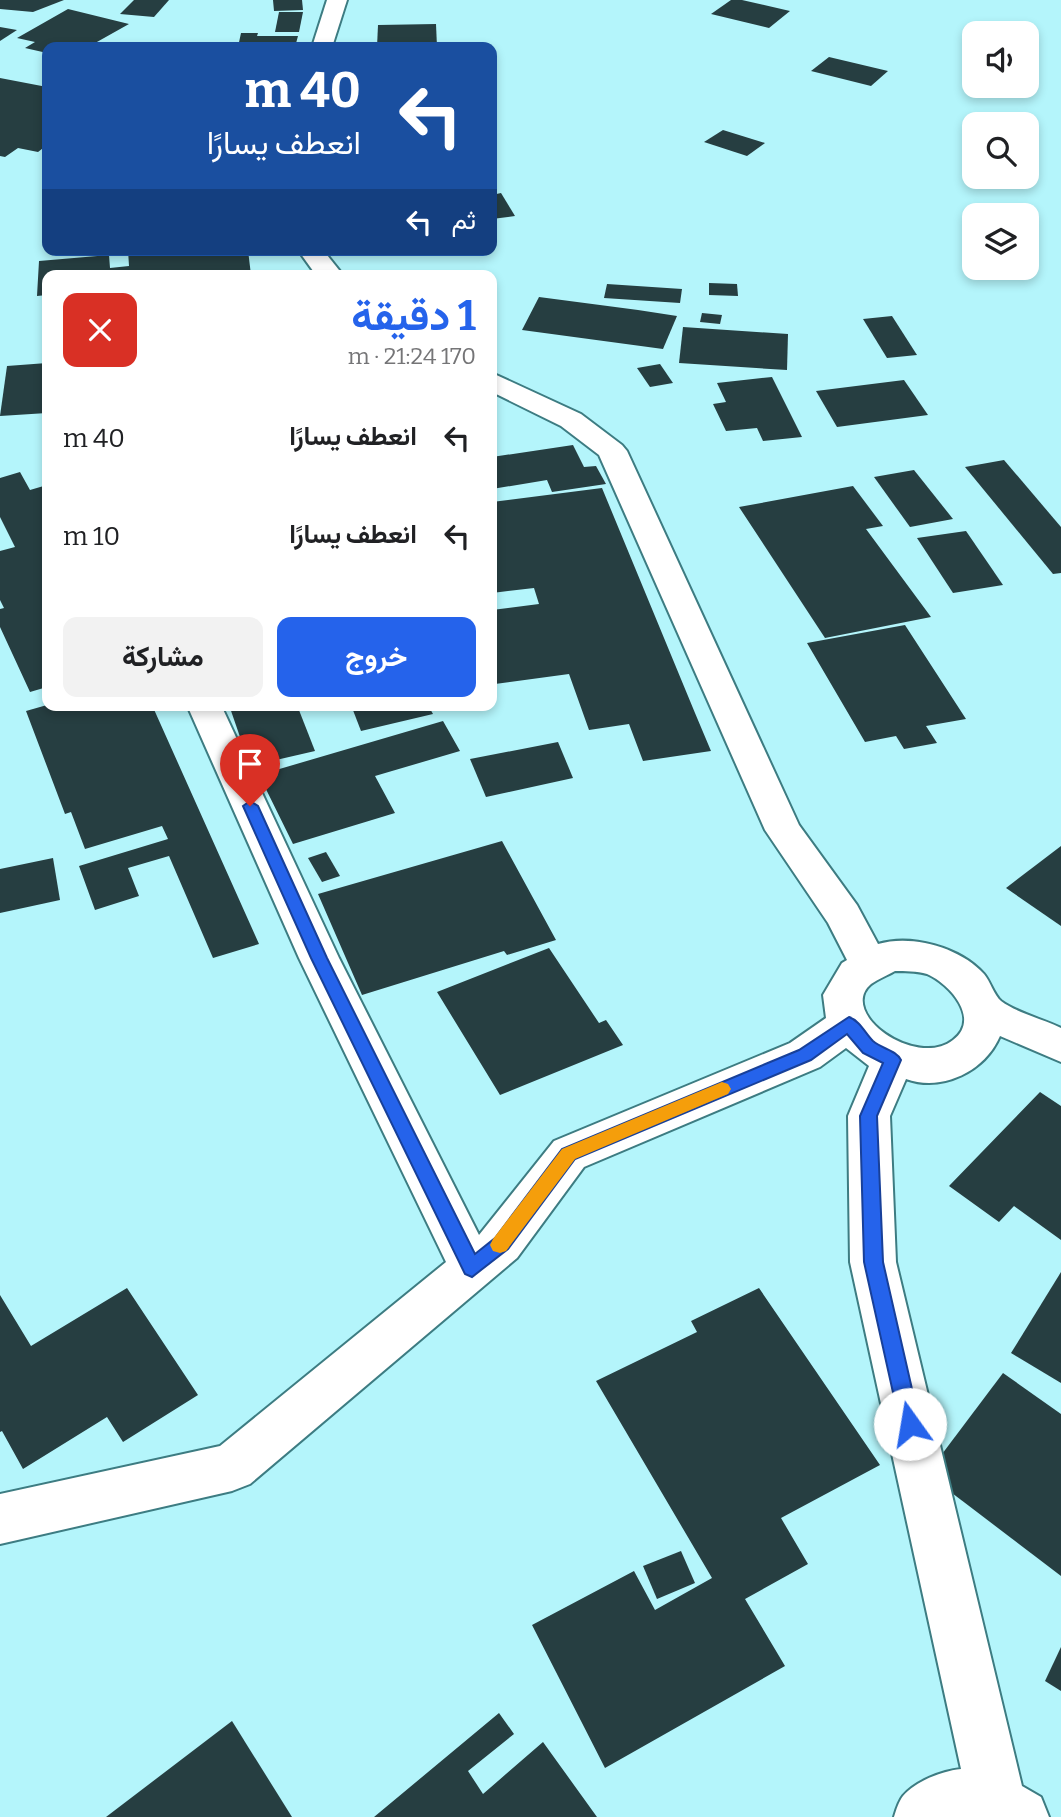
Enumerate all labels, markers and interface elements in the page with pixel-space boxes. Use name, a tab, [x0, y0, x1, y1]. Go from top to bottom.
map controls	[962, 21, 1039, 280]
button: sound	[962, 21, 1039, 98]
text: 40 m	[244, 61, 361, 120]
icon: left	[385, 70, 476, 161]
button: search	[962, 112, 1039, 189]
text: انعطف يسارًا	[207, 124, 361, 162]
icon: left	[400, 203, 438, 241]
button: layers	[962, 203, 1039, 280]
text: ثم	[452, 205, 476, 236]
text: 1 دقيقة	[351, 291, 476, 341]
button: close	[63, 293, 137, 367]
text: 170 m · 21:24	[348, 342, 476, 370]
icon: left	[438, 419, 476, 457]
text: انعطف يسارًا	[289, 421, 417, 452]
text: 40 m	[63, 423, 125, 454]
icon: left	[438, 517, 476, 555]
text: انعطف يسارًا	[289, 519, 417, 550]
text: 10 m	[63, 521, 120, 552]
button: مشاركة	[63, 617, 263, 697]
button: خروج	[277, 617, 476, 697]
pin	[220, 734, 280, 806]
icon: arrive	[231, 745, 269, 783]
position arrow	[873, 1387, 947, 1461]

